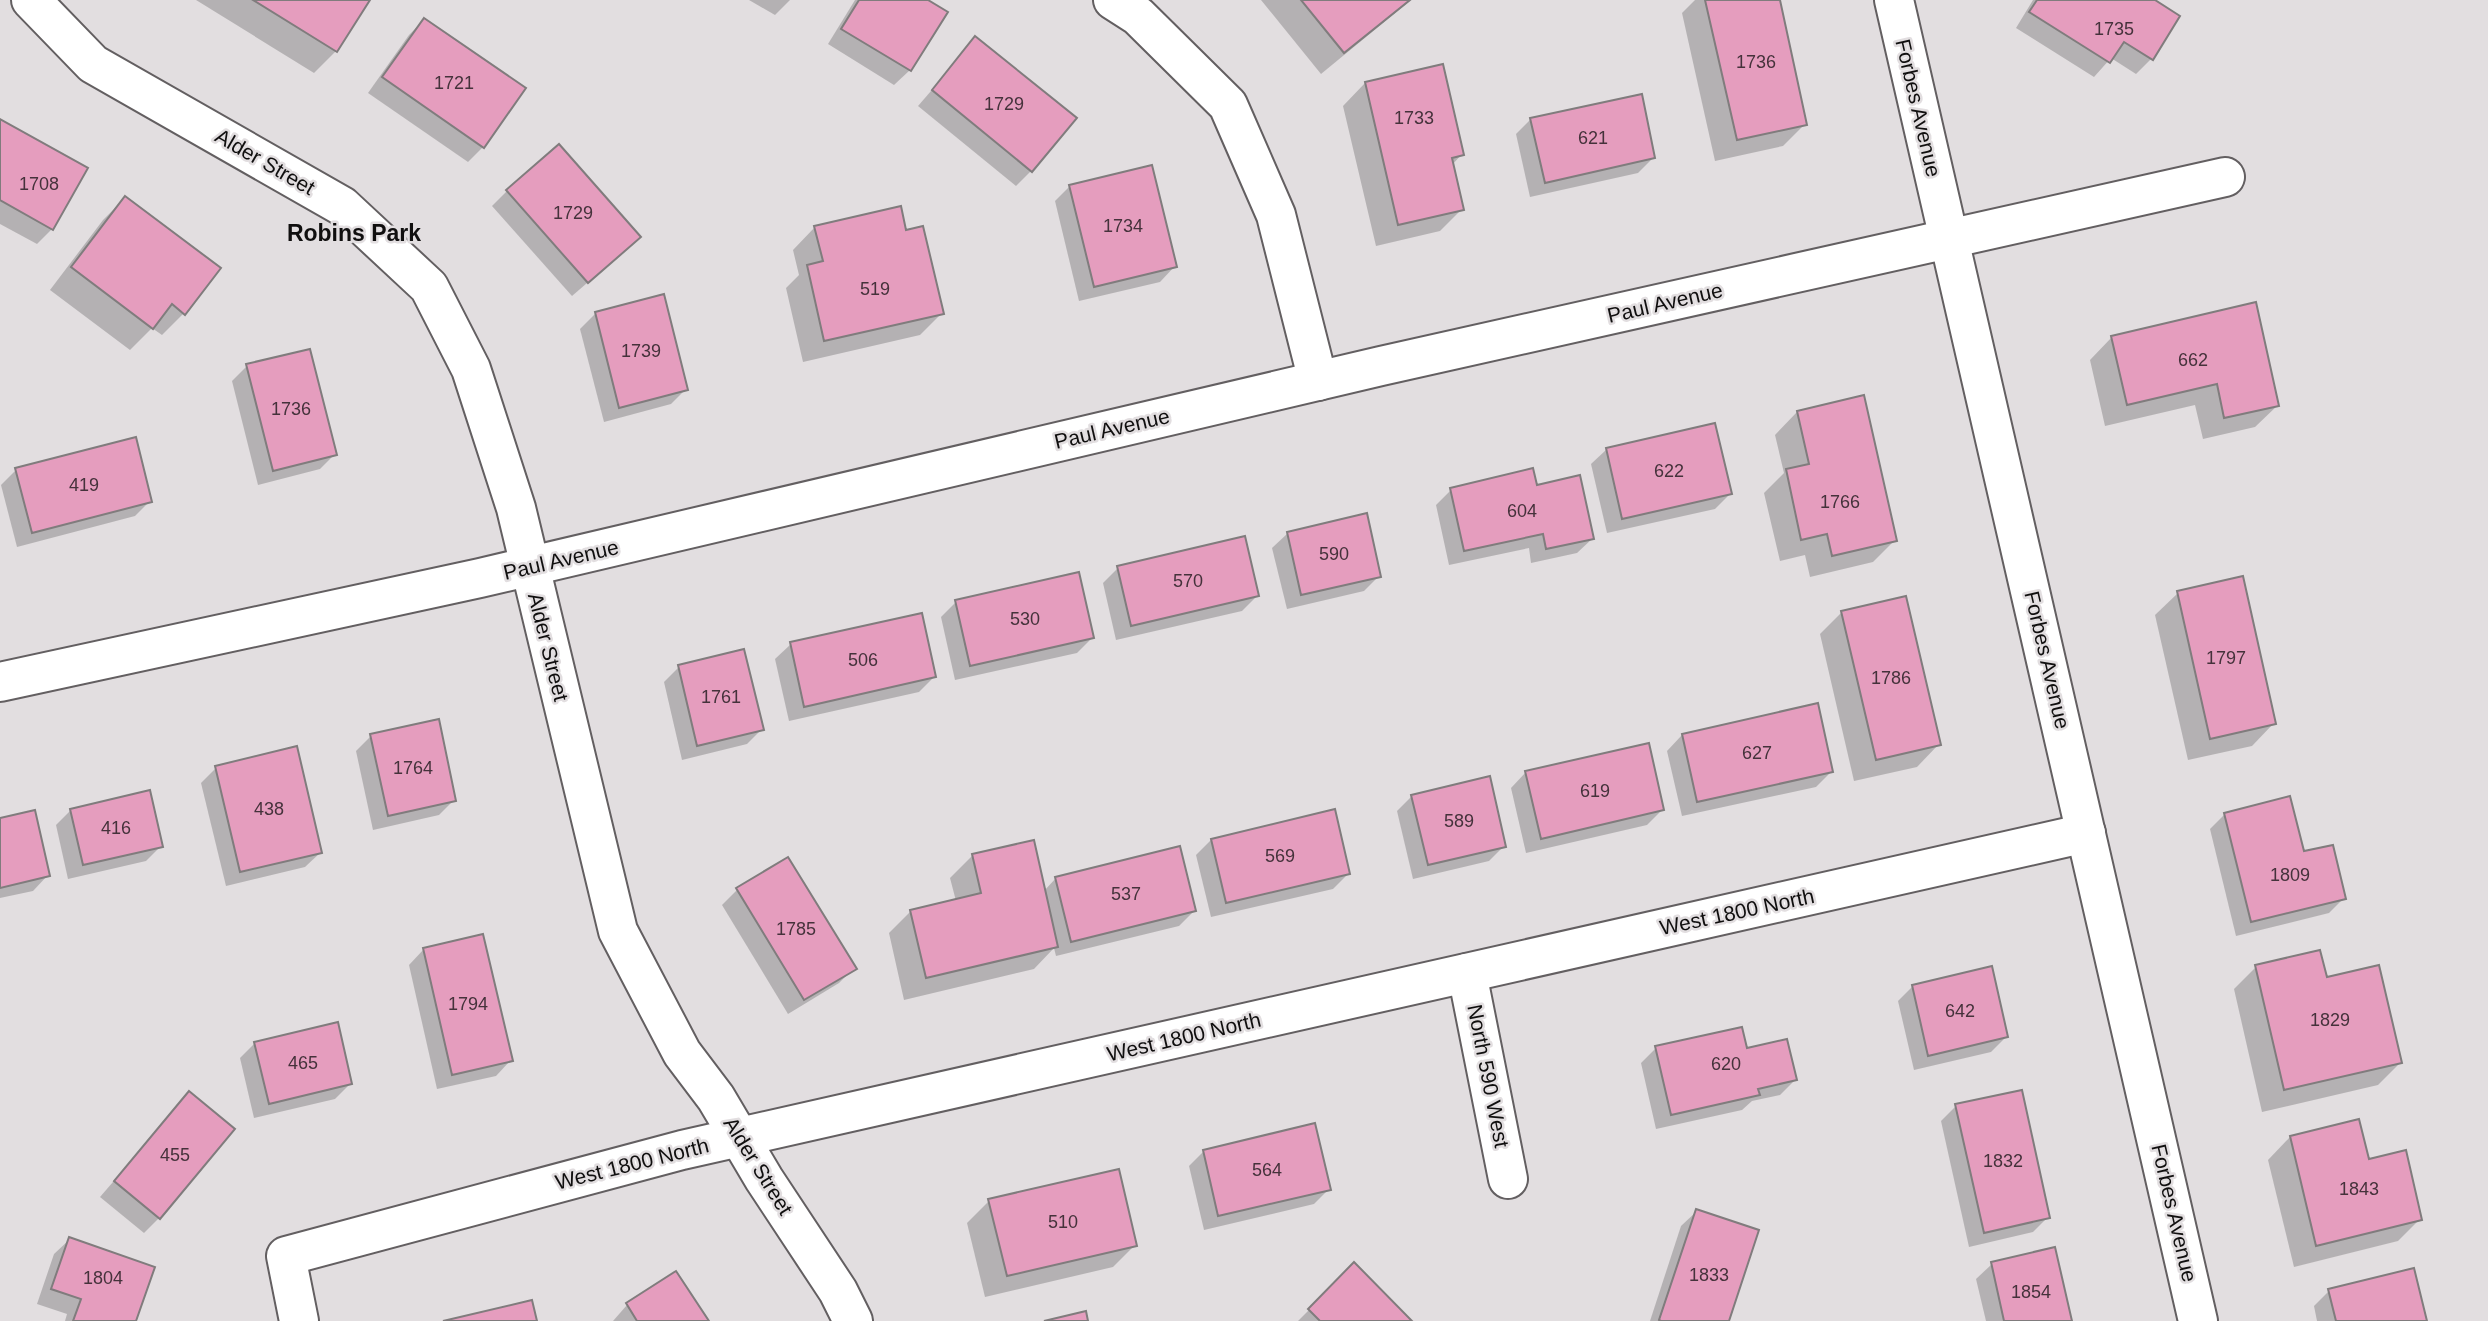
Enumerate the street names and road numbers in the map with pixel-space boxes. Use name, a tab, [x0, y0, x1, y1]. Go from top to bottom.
street label: Forbes Avenue	[1891, 37, 1946, 179]
street label: Alder Street	[211, 124, 319, 199]
street label: Paul Avenue	[1605, 278, 1725, 327]
street label: Paul Avenue	[1052, 404, 1172, 453]
street label: Paul Avenue	[501, 535, 621, 584]
street label: Forbes Avenue	[2020, 589, 2075, 731]
street label: Alder Street	[524, 590, 573, 704]
street label: West 1800 North	[1658, 884, 1816, 939]
street label: North 590 West	[1463, 1002, 1514, 1150]
street label: West 1800 North	[1105, 1008, 1263, 1065]
street label: Alder Street	[719, 1113, 798, 1219]
street label: West 1800 North	[553, 1133, 711, 1194]
street label: Forbes Avenue	[2147, 1142, 2202, 1284]

